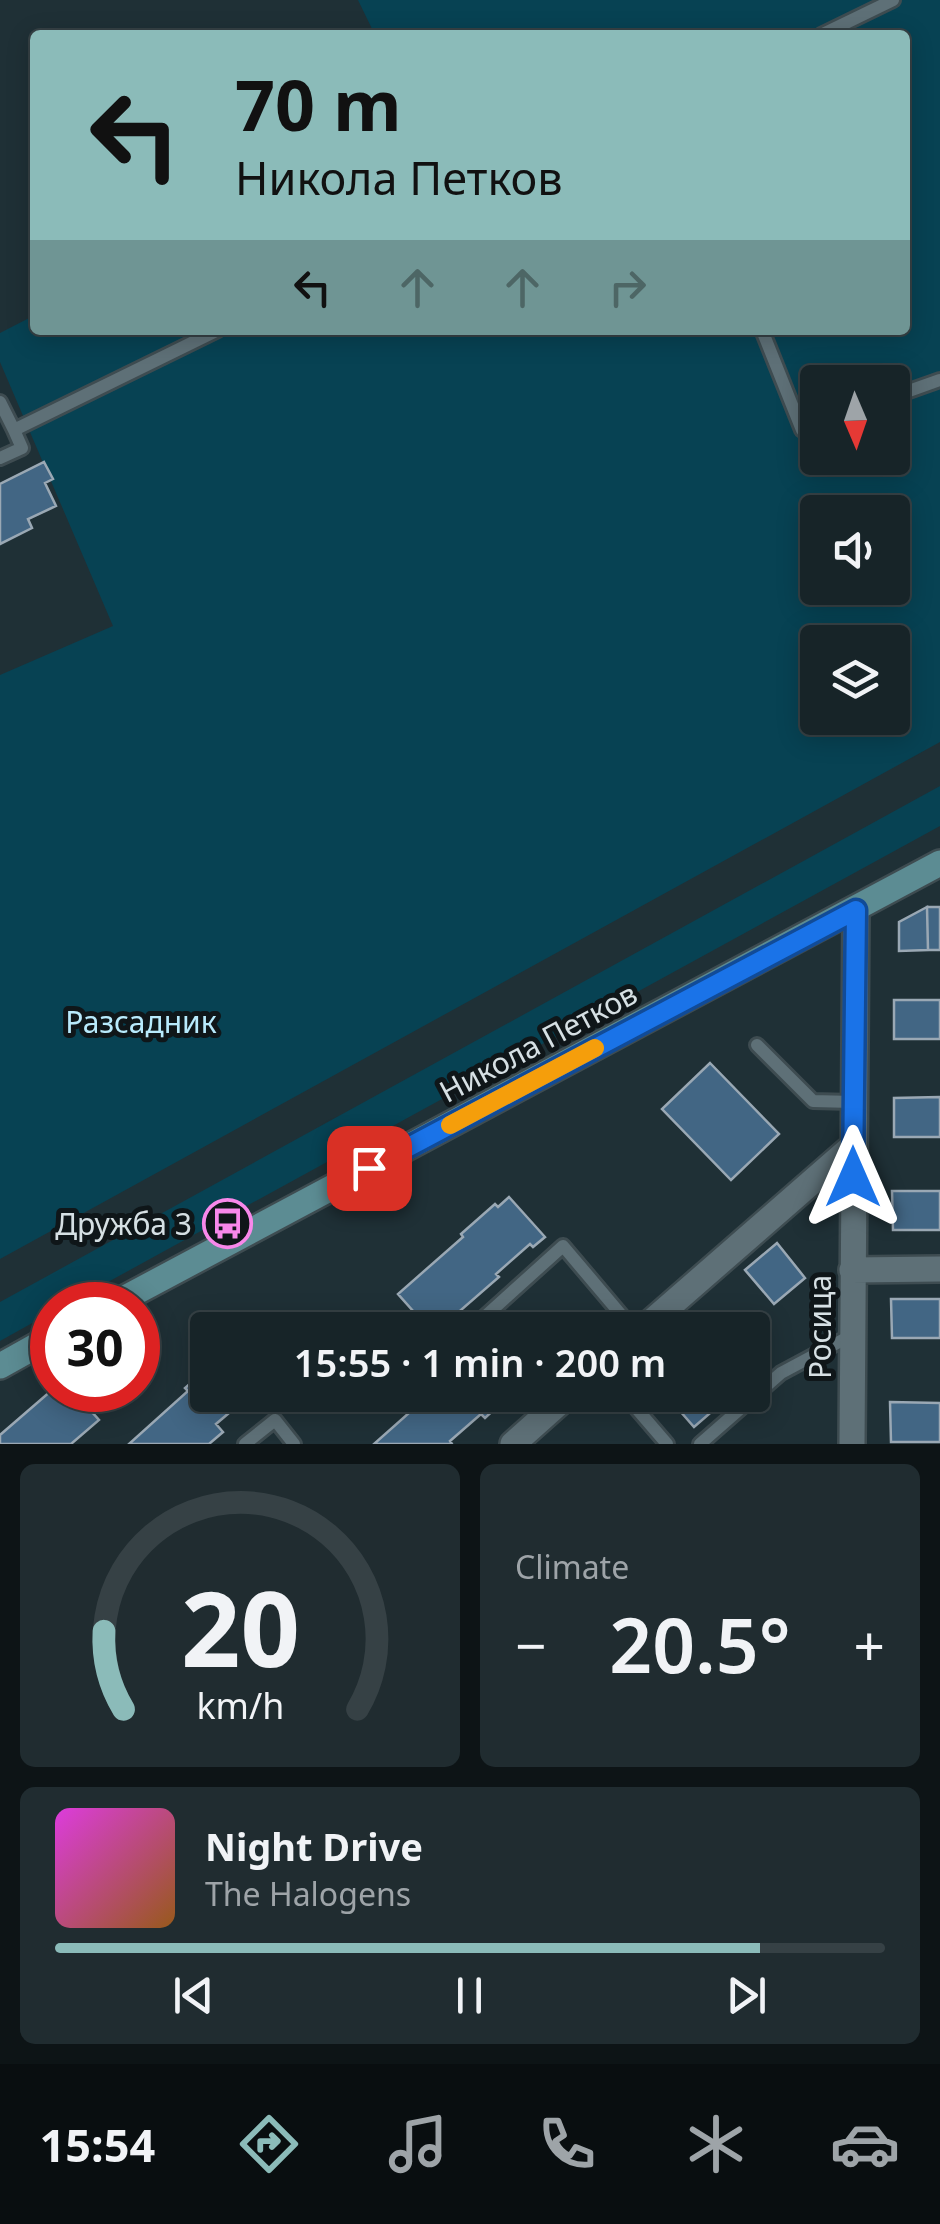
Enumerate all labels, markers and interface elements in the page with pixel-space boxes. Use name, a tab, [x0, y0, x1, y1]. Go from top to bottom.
text: 70 m	[235, 56, 402, 152]
icon: left	[70, 70, 200, 200]
text: Никола Петков	[235, 147, 563, 208]
icon: left	[285, 260, 340, 315]
icon: ahead	[390, 260, 445, 315]
icon: ahead	[495, 260, 550, 315]
icon: right	[600, 260, 655, 315]
north arrow	[800, 365, 910, 475]
map controls	[800, 365, 910, 735]
button: sound	[800, 495, 910, 605]
button: layers	[800, 625, 910, 735]
street label: Никола Петков	[432, 973, 644, 1111]
park label: Разсадник	[65, 1001, 217, 1042]
position arrow	[801, 1125, 905, 1229]
pin	[327, 1126, 412, 1211]
icon: arrive	[342, 1141, 397, 1196]
bus stop icon: Дружба 3	[201, 1197, 253, 1249]
place label: Дружба 3	[55, 1203, 192, 1244]
street label: Росица	[799, 1275, 840, 1379]
speed limit sign: 30	[30, 1282, 160, 1412]
text: 15:55 · 1 min · 200 m	[294, 1336, 666, 1388]
text: Climate	[515, 1545, 629, 1588]
text: 20	[181, 1556, 299, 1697]
text: 20.5°	[609, 1593, 791, 1695]
text: −	[515, 1607, 546, 1682]
text: +	[854, 1607, 885, 1682]
text: km/h	[196, 1681, 284, 1729]
text: Night Drive	[205, 1820, 423, 1872]
text: The Halogens	[205, 1872, 411, 1915]
icon: previous	[166, 1968, 221, 2023]
icon: pause	[442, 1968, 497, 2023]
icon: next	[719, 1968, 774, 2023]
icon: directions	[234, 2109, 304, 2179]
icon: music	[383, 2109, 453, 2179]
icon: phone	[532, 2109, 602, 2179]
icon: climate	[681, 2109, 751, 2179]
icon: car	[830, 2109, 900, 2179]
text: 15:54	[40, 2114, 155, 2175]

